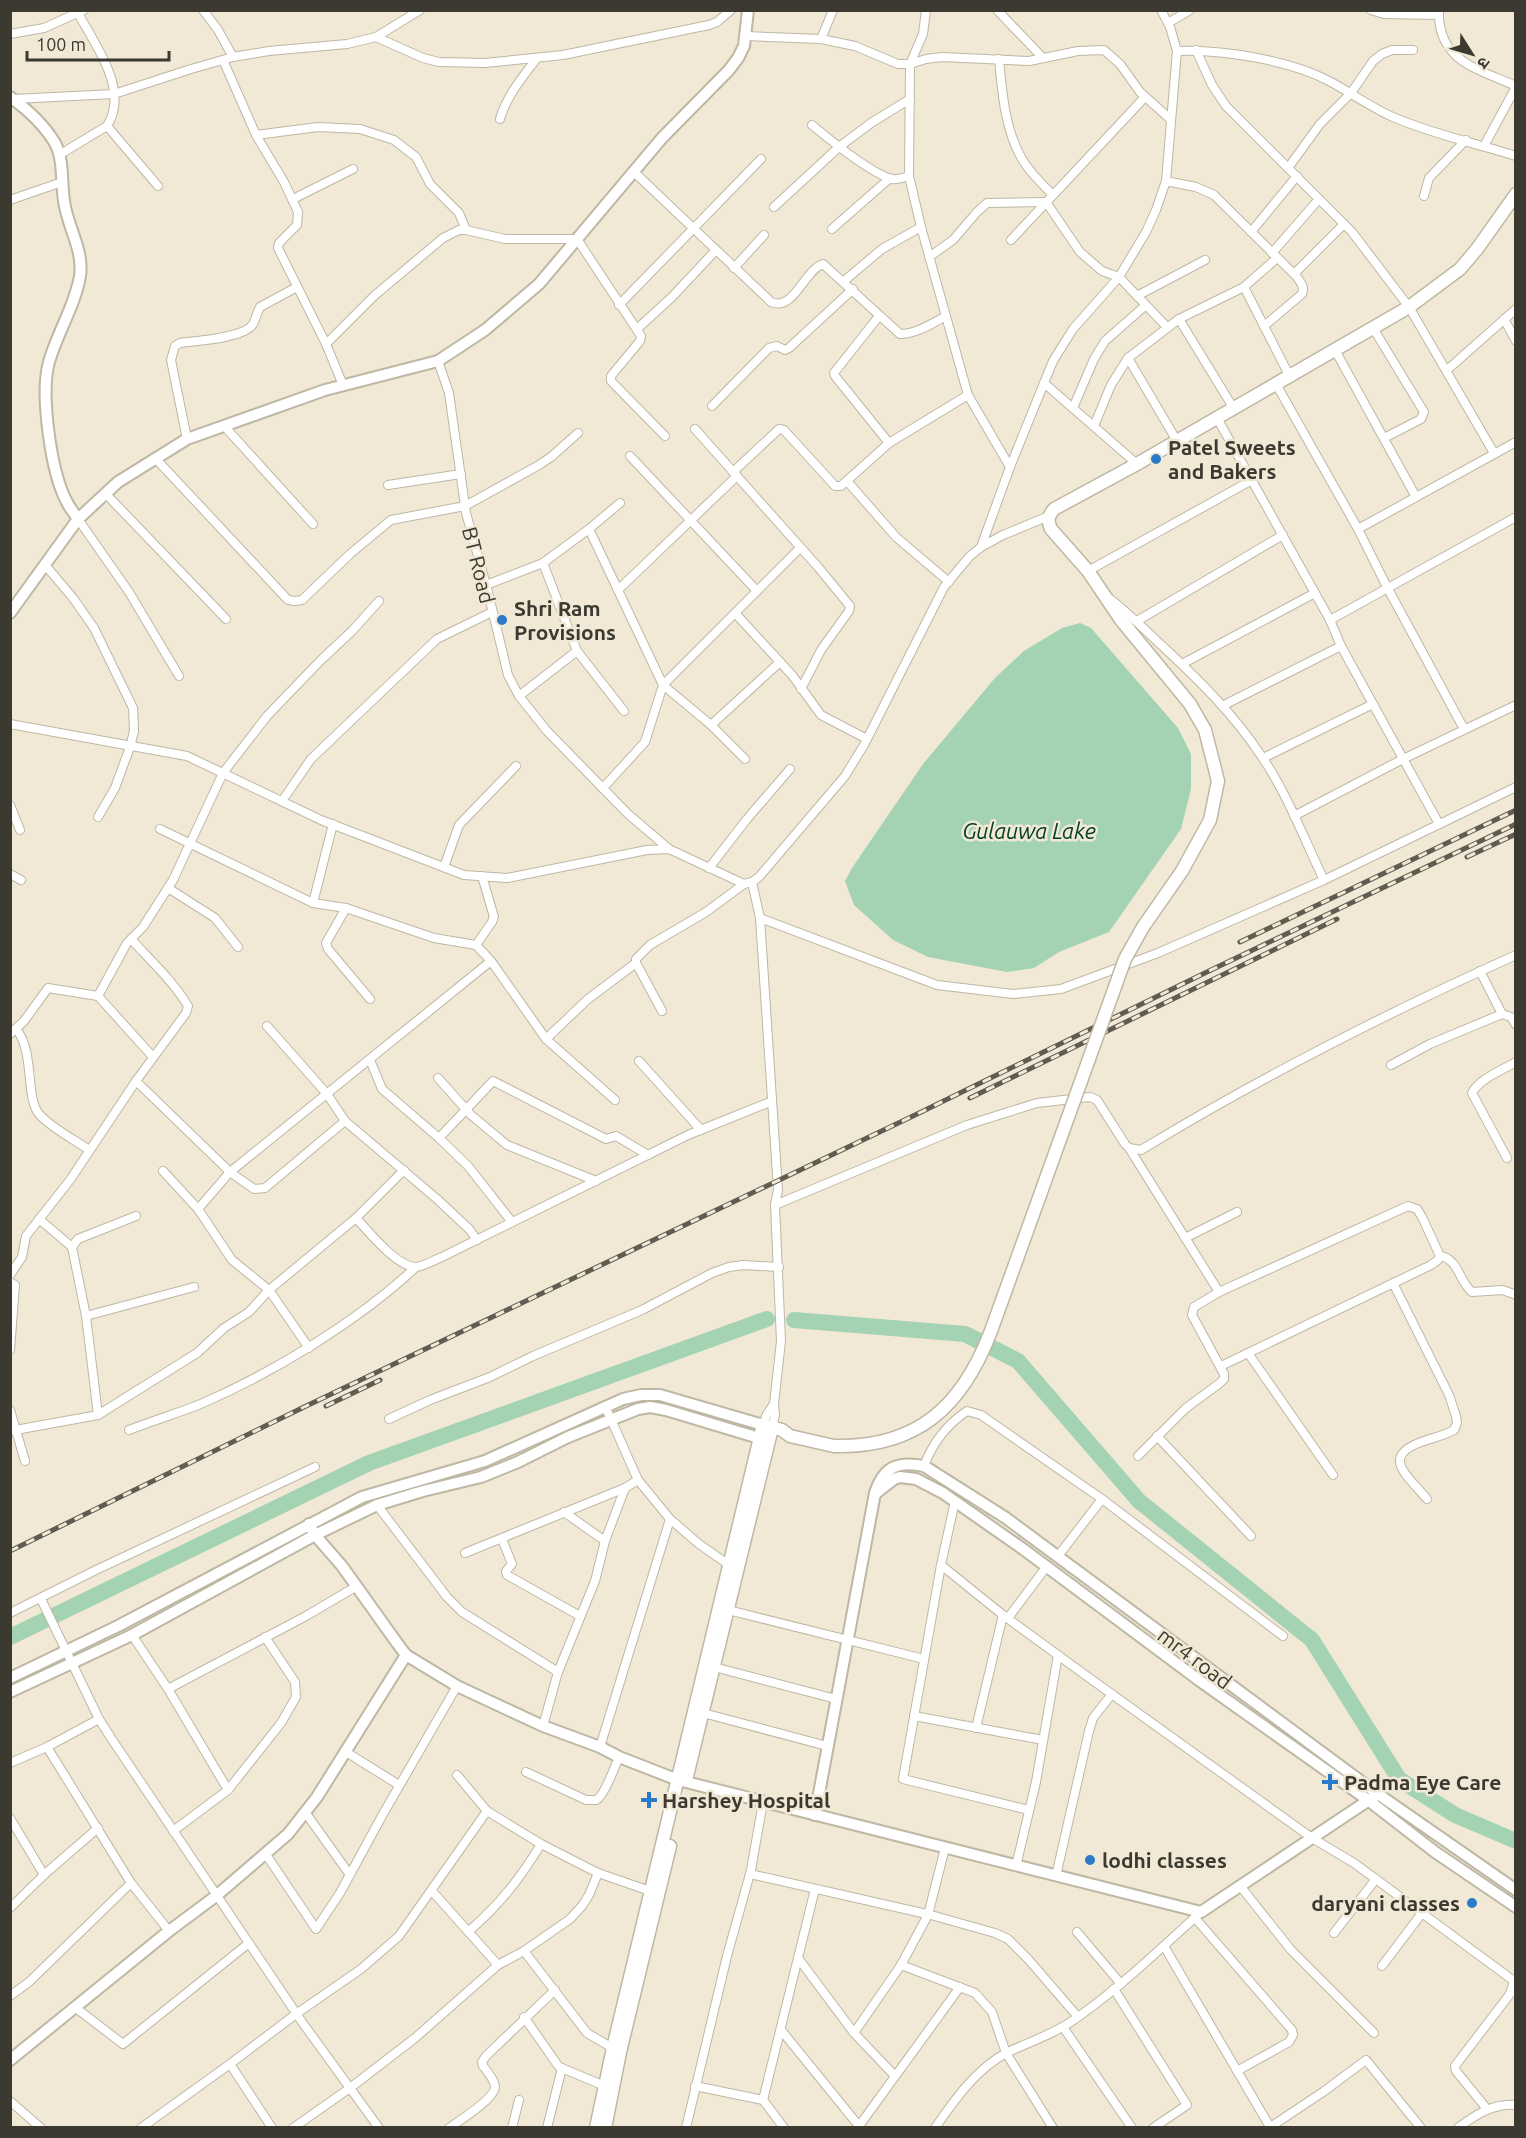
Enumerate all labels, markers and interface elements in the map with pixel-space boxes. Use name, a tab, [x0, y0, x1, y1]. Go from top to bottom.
scale bar	[27, 24, 170, 62]
north arrow	[1442, 24, 1502, 84]
text: 100 m	[36, 34, 86, 54]
text: उ	[1474, 54, 1494, 73]
place label: Patel Sweets and Bakers	[1168, 435, 1296, 483]
marker: Patel Sweets and Bakers	[1149, 452, 1163, 466]
street label: BT Road	[458, 524, 500, 606]
place label: Shri Ram Provisions	[514, 596, 616, 644]
marker: Shri Ram Provisions	[495, 613, 509, 627]
water label: Gulauwa Lake	[962, 818, 1096, 843]
street label: mr4 road	[1153, 1623, 1237, 1693]
place label: Padma Eye Care	[1344, 1770, 1501, 1794]
marker: Padma Eye Care	[1321, 1773, 1339, 1791]
place label: Harshey Hospital	[662, 1788, 830, 1812]
marker: Harshey Hospital	[640, 1791, 658, 1809]
place label: lodhi classes	[1102, 1848, 1227, 1872]
marker: lodhi classes	[1083, 1853, 1097, 1867]
place label: daryani classes	[1311, 1891, 1460, 1915]
marker: daryani classes	[1465, 1896, 1479, 1910]

